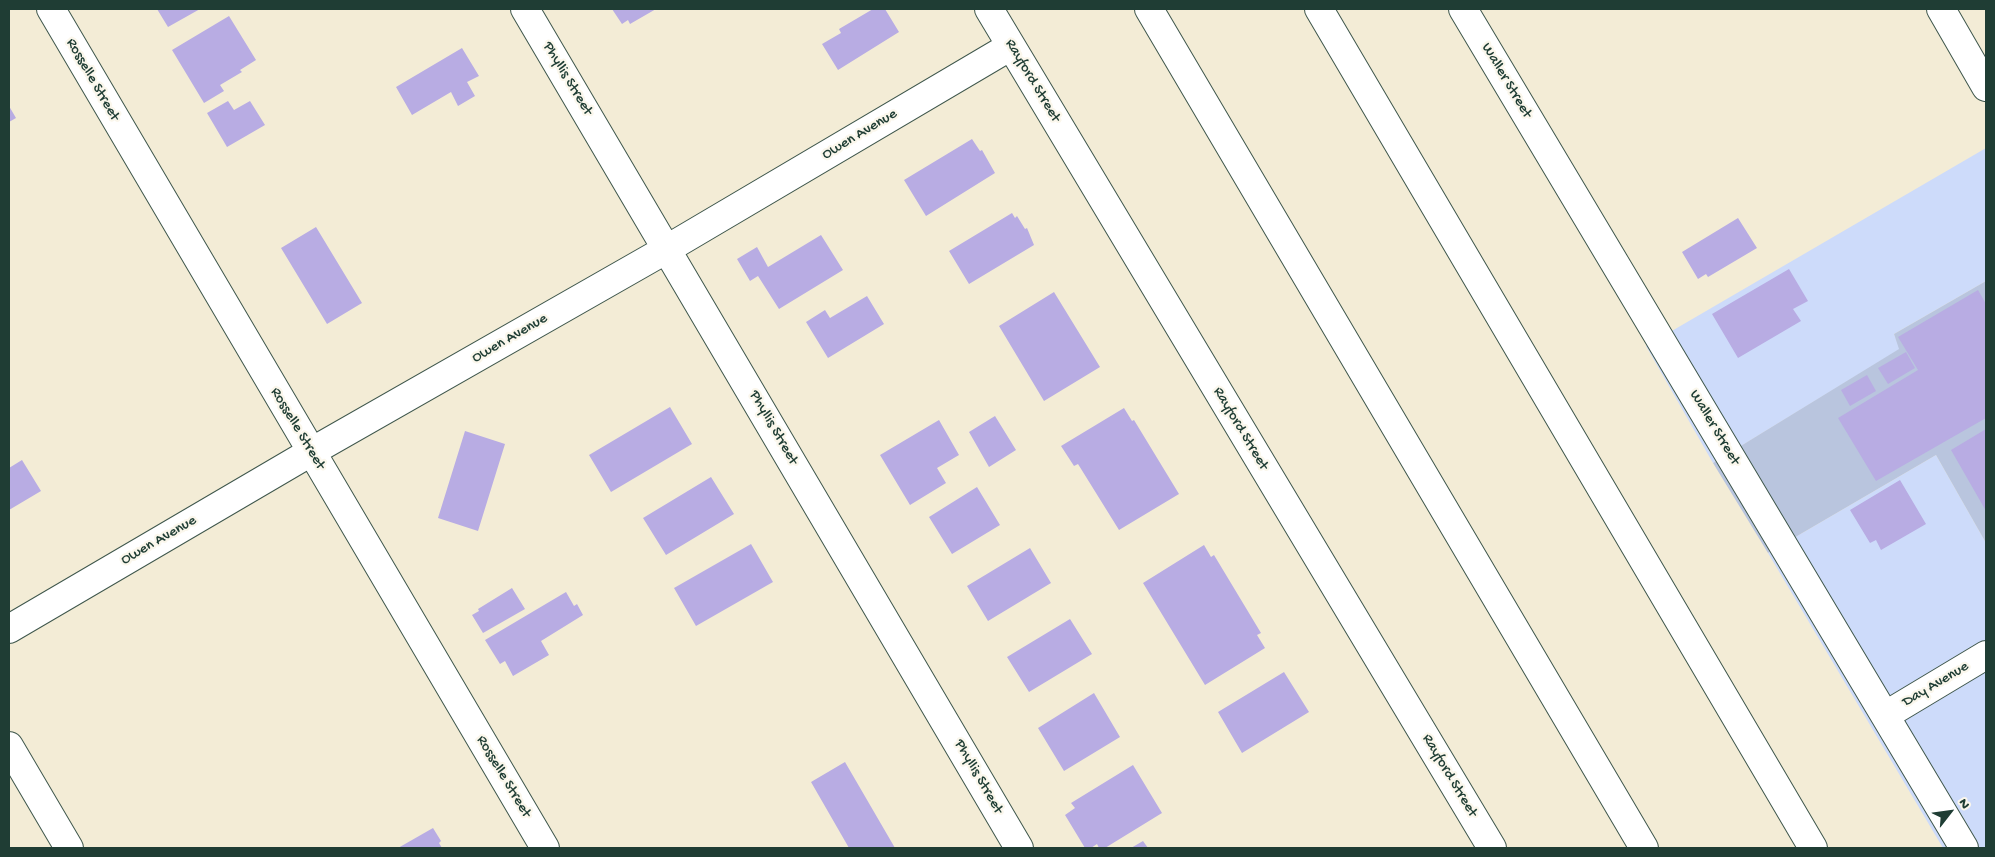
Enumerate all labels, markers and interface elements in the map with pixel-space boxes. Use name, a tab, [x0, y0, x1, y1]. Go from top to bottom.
street label: Rosselle Street	[61, 36, 123, 124]
street label: Rayford Street	[1000, 36, 1064, 126]
street label: Phyllis Street	[538, 39, 596, 119]
street label: Waller Street	[1477, 40, 1535, 122]
street label: Owen Avenue	[819, 106, 901, 164]
street label: Owen Avenue	[469, 310, 551, 368]
street label: Rayford Street	[1208, 384, 1272, 474]
street label: Rosselle Street	[266, 385, 328, 473]
street label: Waller Street	[1685, 387, 1743, 469]
street label: Phyllis Street	[745, 388, 801, 468]
street label: Owen Avenue	[118, 512, 200, 570]
street label: Day Avenue	[1900, 658, 1972, 712]
street label: Rayford Street	[1417, 731, 1481, 821]
street label: Rosselle Street	[472, 733, 534, 821]
street label: Phyllis Street	[950, 737, 1006, 817]
north arrow	[1925, 787, 1975, 837]
text: N	[1954, 796, 1973, 812]

